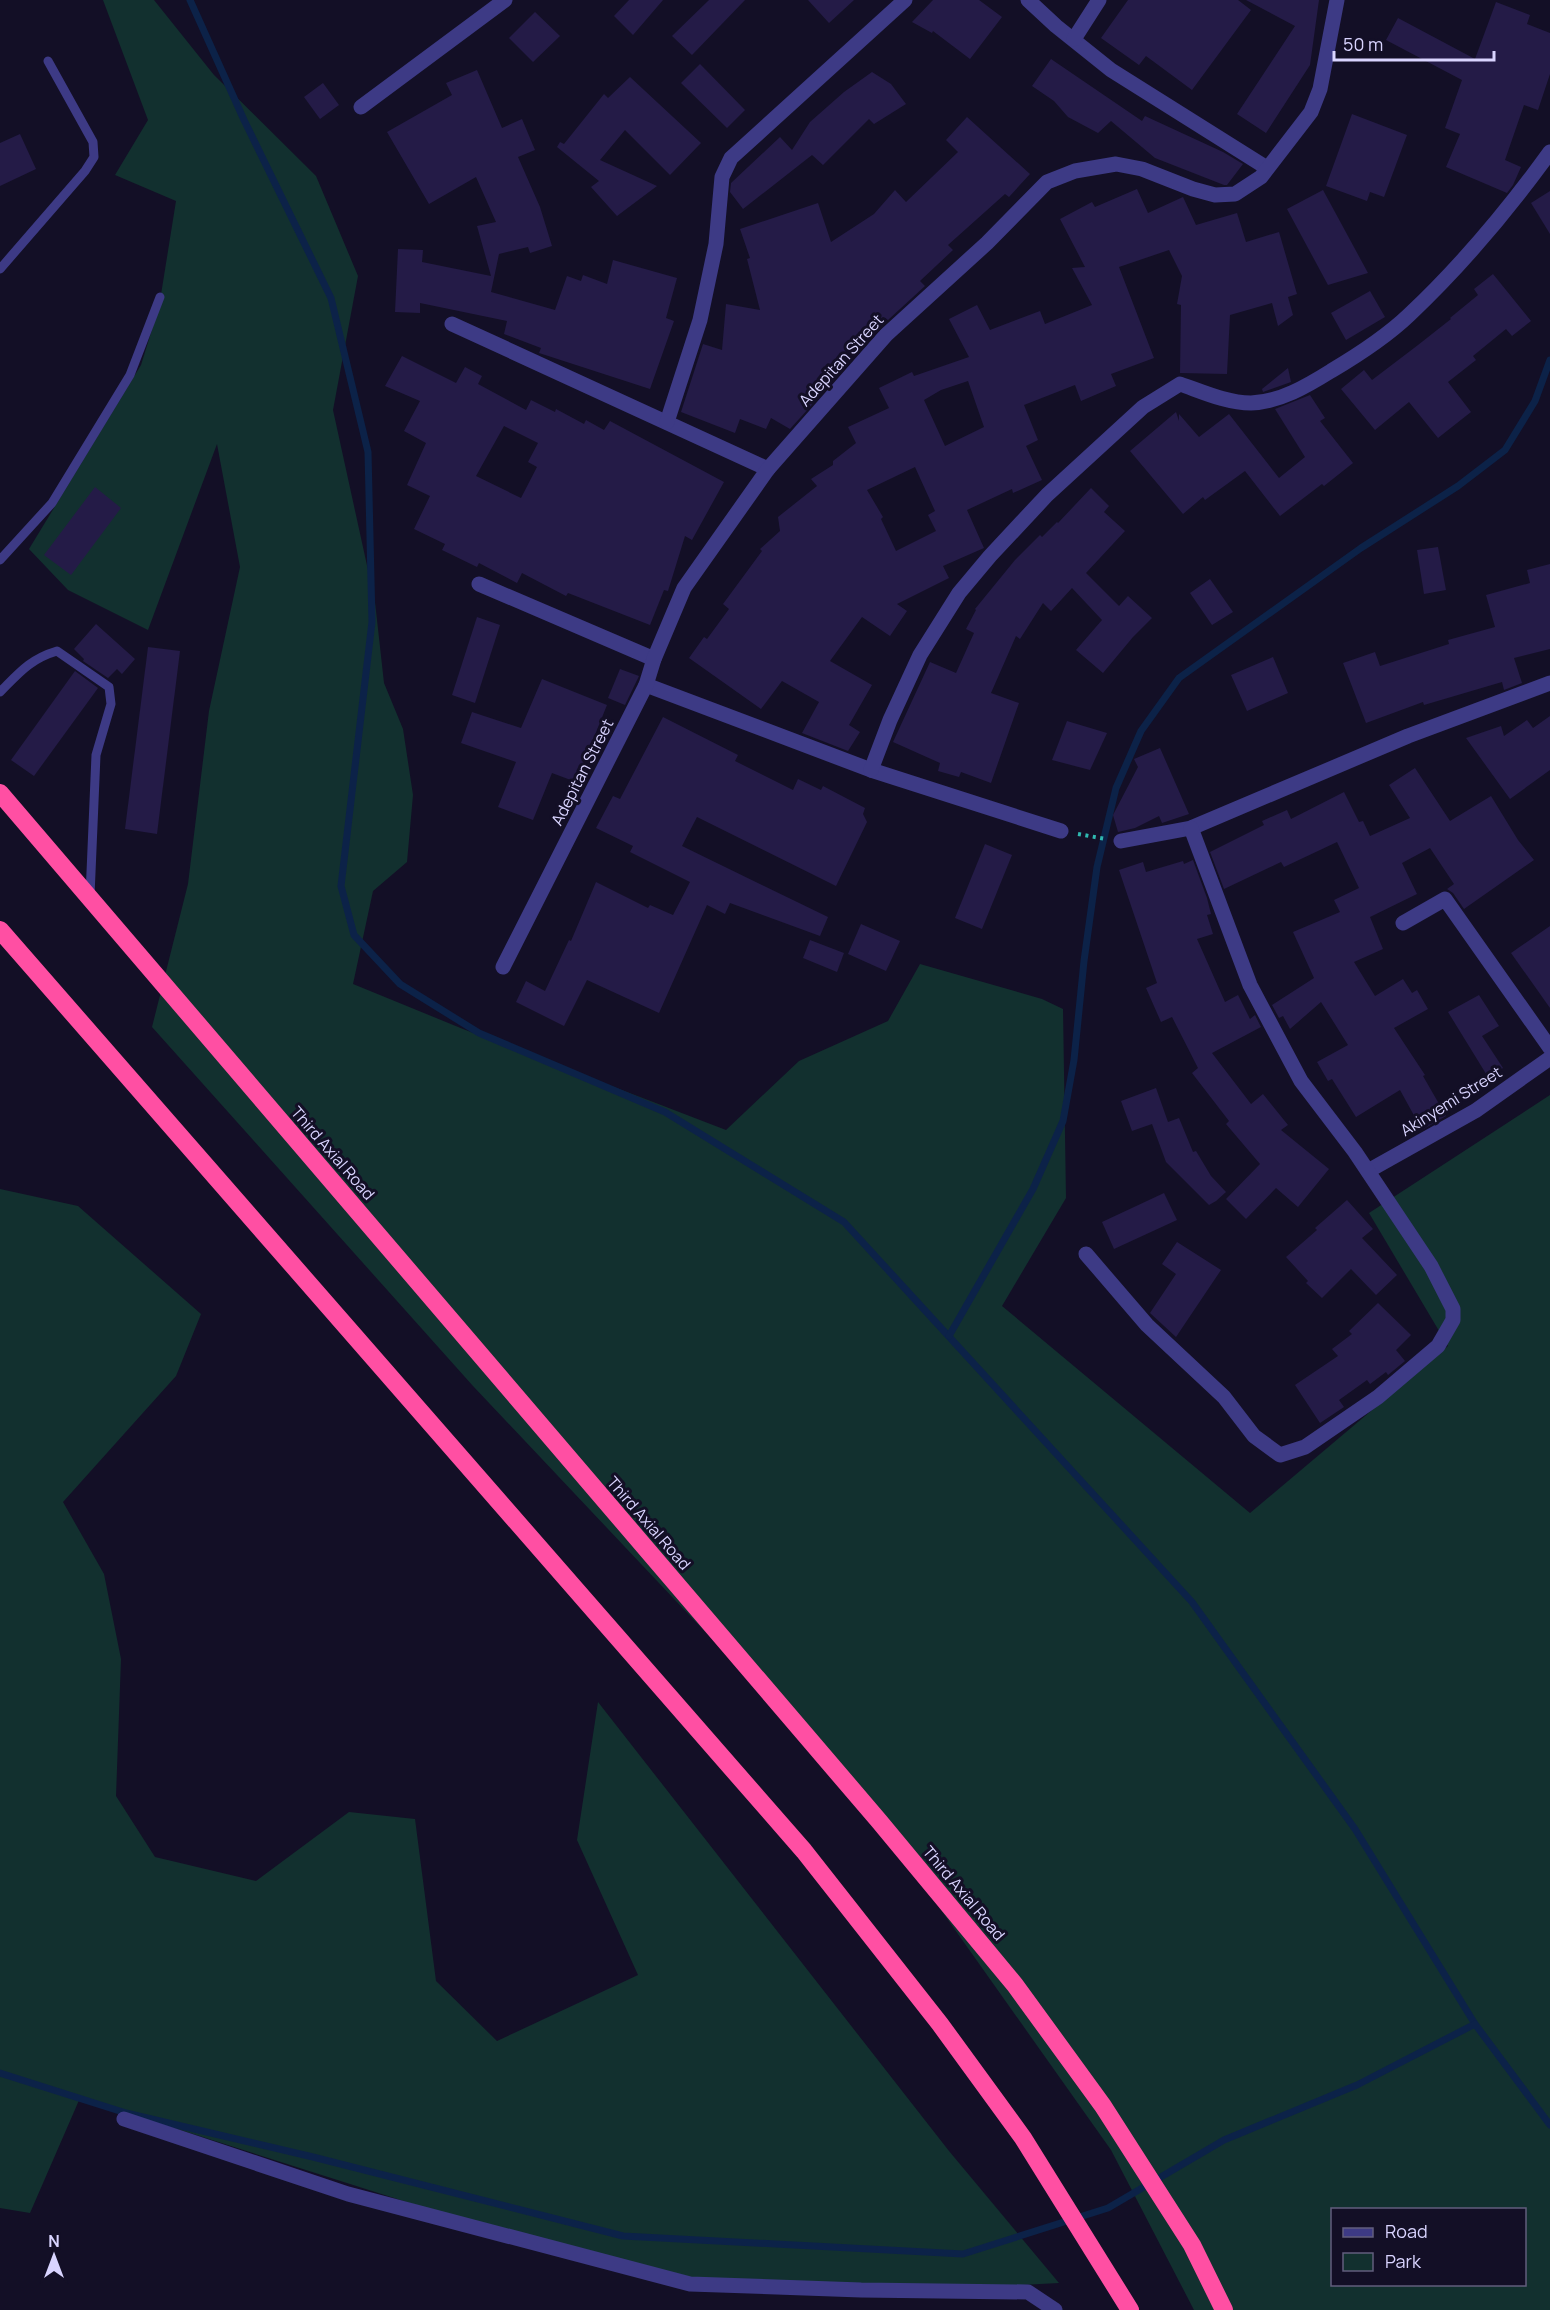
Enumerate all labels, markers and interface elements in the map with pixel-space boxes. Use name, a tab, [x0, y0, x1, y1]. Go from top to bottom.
scale bar	[1334, 24, 1494, 62]
text: 50 m	[1343, 32, 1383, 56]
street label: Adepitan Street	[794, 309, 888, 411]
street label: Adepitan Street	[546, 715, 618, 829]
street label: Akinyemi Street	[1396, 1061, 1506, 1141]
street label: Third Axial Road	[286, 1102, 380, 1204]
street label: Third Axial Road	[602, 1472, 696, 1574]
street label: Third Axial Road	[918, 1841, 1010, 1945]
legend	[1331, 2208, 1526, 2286]
text: Road	[1385, 2219, 1428, 2243]
north arrow	[24, 2226, 84, 2286]
text: N	[48, 2230, 60, 2252]
text: Park	[1385, 2249, 1422, 2273]

